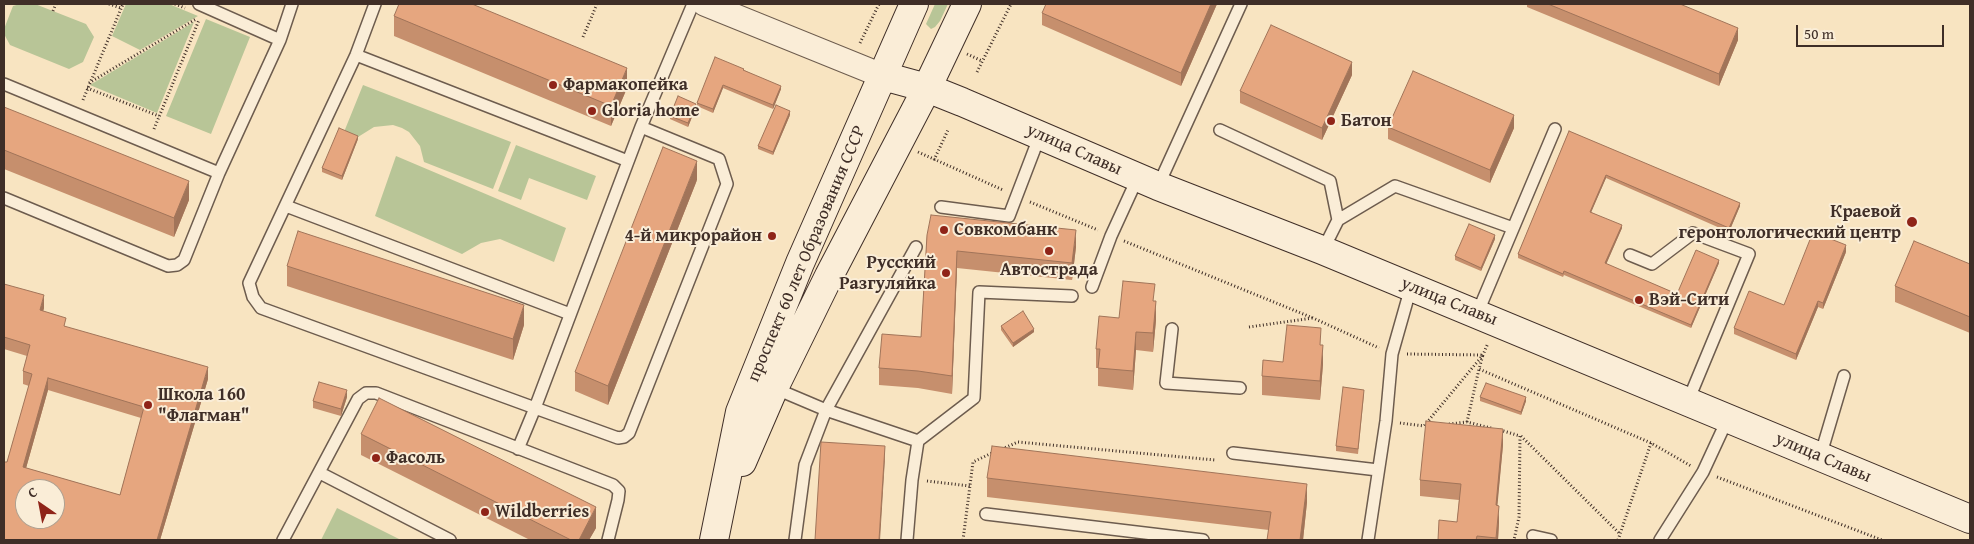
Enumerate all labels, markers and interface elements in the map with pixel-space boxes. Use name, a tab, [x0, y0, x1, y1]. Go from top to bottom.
scale bar	[1799, 15, 1946, 47]
text: 50 m	[1804, 23, 1834, 44]
place label: Фармакопейка	[563, 74, 688, 96]
marker: Фармакопейка	[547, 79, 559, 91]
place label: Gloria home	[602, 100, 700, 122]
marker: Gloria home	[586, 105, 598, 117]
place label: Батон	[1341, 110, 1392, 132]
marker: Батон	[1325, 115, 1337, 127]
street label: улица Славы	[1023, 119, 1125, 181]
street label: проспект 60 лет Образования СССР	[743, 123, 871, 385]
place label: Краевой геронтологический центр	[1679, 201, 1901, 243]
marker: Краевой геронтологический центр	[1905, 215, 1919, 229]
place label: Совкомбанк	[954, 219, 1057, 241]
marker: Совкомбанк	[938, 224, 950, 236]
place label: 4-й микрорайон	[625, 225, 762, 247]
marker: 4-й микрорайон	[766, 230, 778, 242]
marker: Автострада	[1043, 245, 1055, 257]
place label: Русский Разгуляйка	[839, 252, 936, 294]
place label: Автострада	[1000, 259, 1098, 281]
marker: Русский Разгуляйка	[940, 267, 952, 279]
street label: улица Славы	[1398, 273, 1500, 331]
place label: Вэй-Сити	[1649, 289, 1729, 311]
marker: Вэй-Сити	[1633, 294, 1645, 306]
place label: Школа 160 "Флагман"	[158, 384, 249, 426]
marker: Школа 160 "Флагман"	[142, 399, 154, 411]
street label: улица Славы	[1772, 428, 1874, 488]
place label: Фасоль	[386, 447, 445, 469]
marker: Фасоль	[370, 452, 382, 464]
north arrow	[15, 479, 65, 529]
text: С	[24, 482, 41, 503]
place label: Wildberries	[495, 501, 589, 523]
marker: Wildberries	[479, 506, 491, 518]

